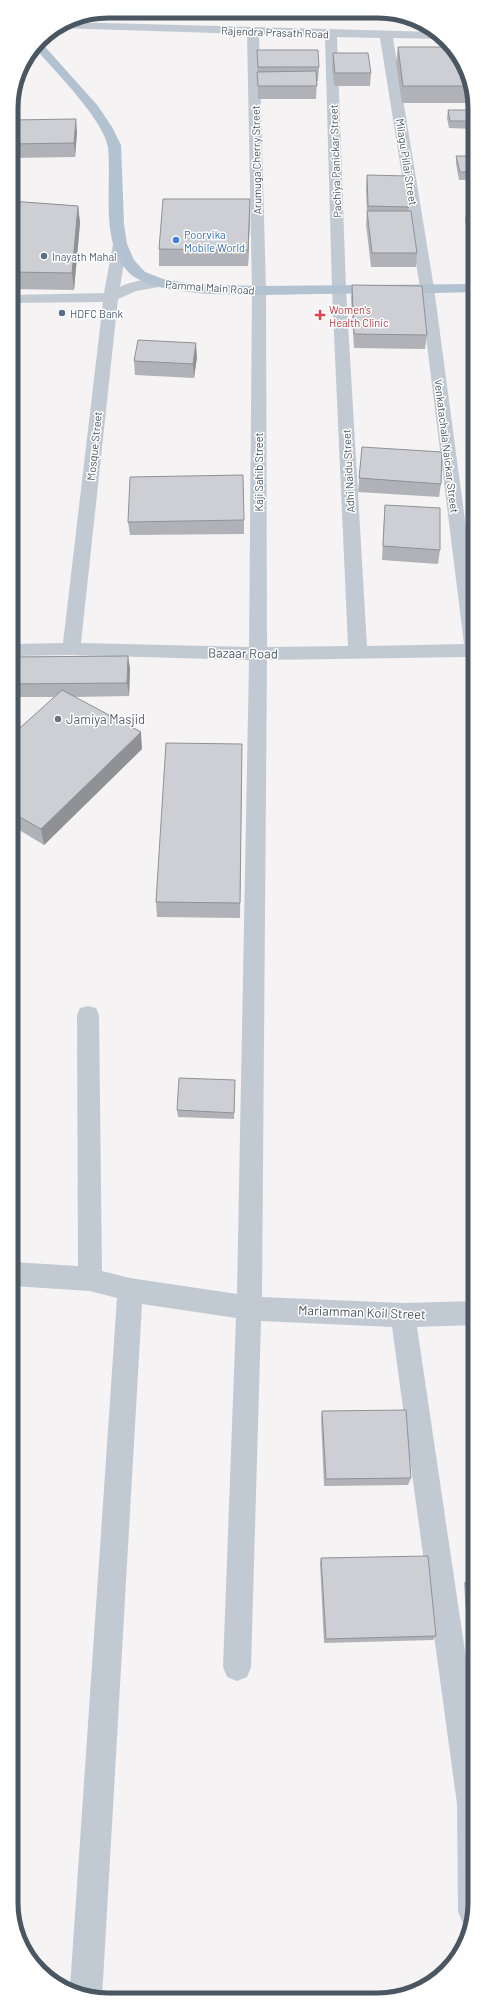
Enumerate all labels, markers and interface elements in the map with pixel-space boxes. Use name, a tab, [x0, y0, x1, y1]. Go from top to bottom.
street label: Rajendra Prasath Road	[221, 24, 329, 40]
street label: Pachiya Panickar Street	[327, 104, 343, 218]
street label: Arumuga Cherry Street	[249, 105, 263, 215]
street label: Milagu Pillai Street	[394, 118, 420, 206]
place label: Poorvika Mobile World	[184, 228, 245, 254]
marker: Poorvika Mobile World	[171, 235, 181, 245]
place label: Inayath Mahal	[52, 250, 117, 263]
marker: Inayath Mahal	[39, 251, 49, 261]
street label: Pammal Main Road	[165, 277, 255, 297]
place label: Women's Health Clinic	[329, 303, 389, 329]
place label: HDFC Bank	[70, 307, 123, 320]
marker: HDFC Bank	[57, 308, 67, 318]
marker: Women's Health Clinic	[314, 309, 326, 321]
street label: Venkatachala Naickar Street	[432, 378, 462, 514]
street label: Mosque Street	[84, 411, 104, 481]
street label: Adhi Naidu Street	[339, 429, 357, 513]
street label: Kaji Sahib Street	[252, 432, 265, 512]
street label: Bazaar Road	[208, 644, 278, 662]
place label: Jamiya Masjid	[66, 711, 145, 727]
marker: Jamiya Masjid	[53, 714, 63, 724]
street label: Mariamman Koil Street	[298, 1302, 426, 1322]

